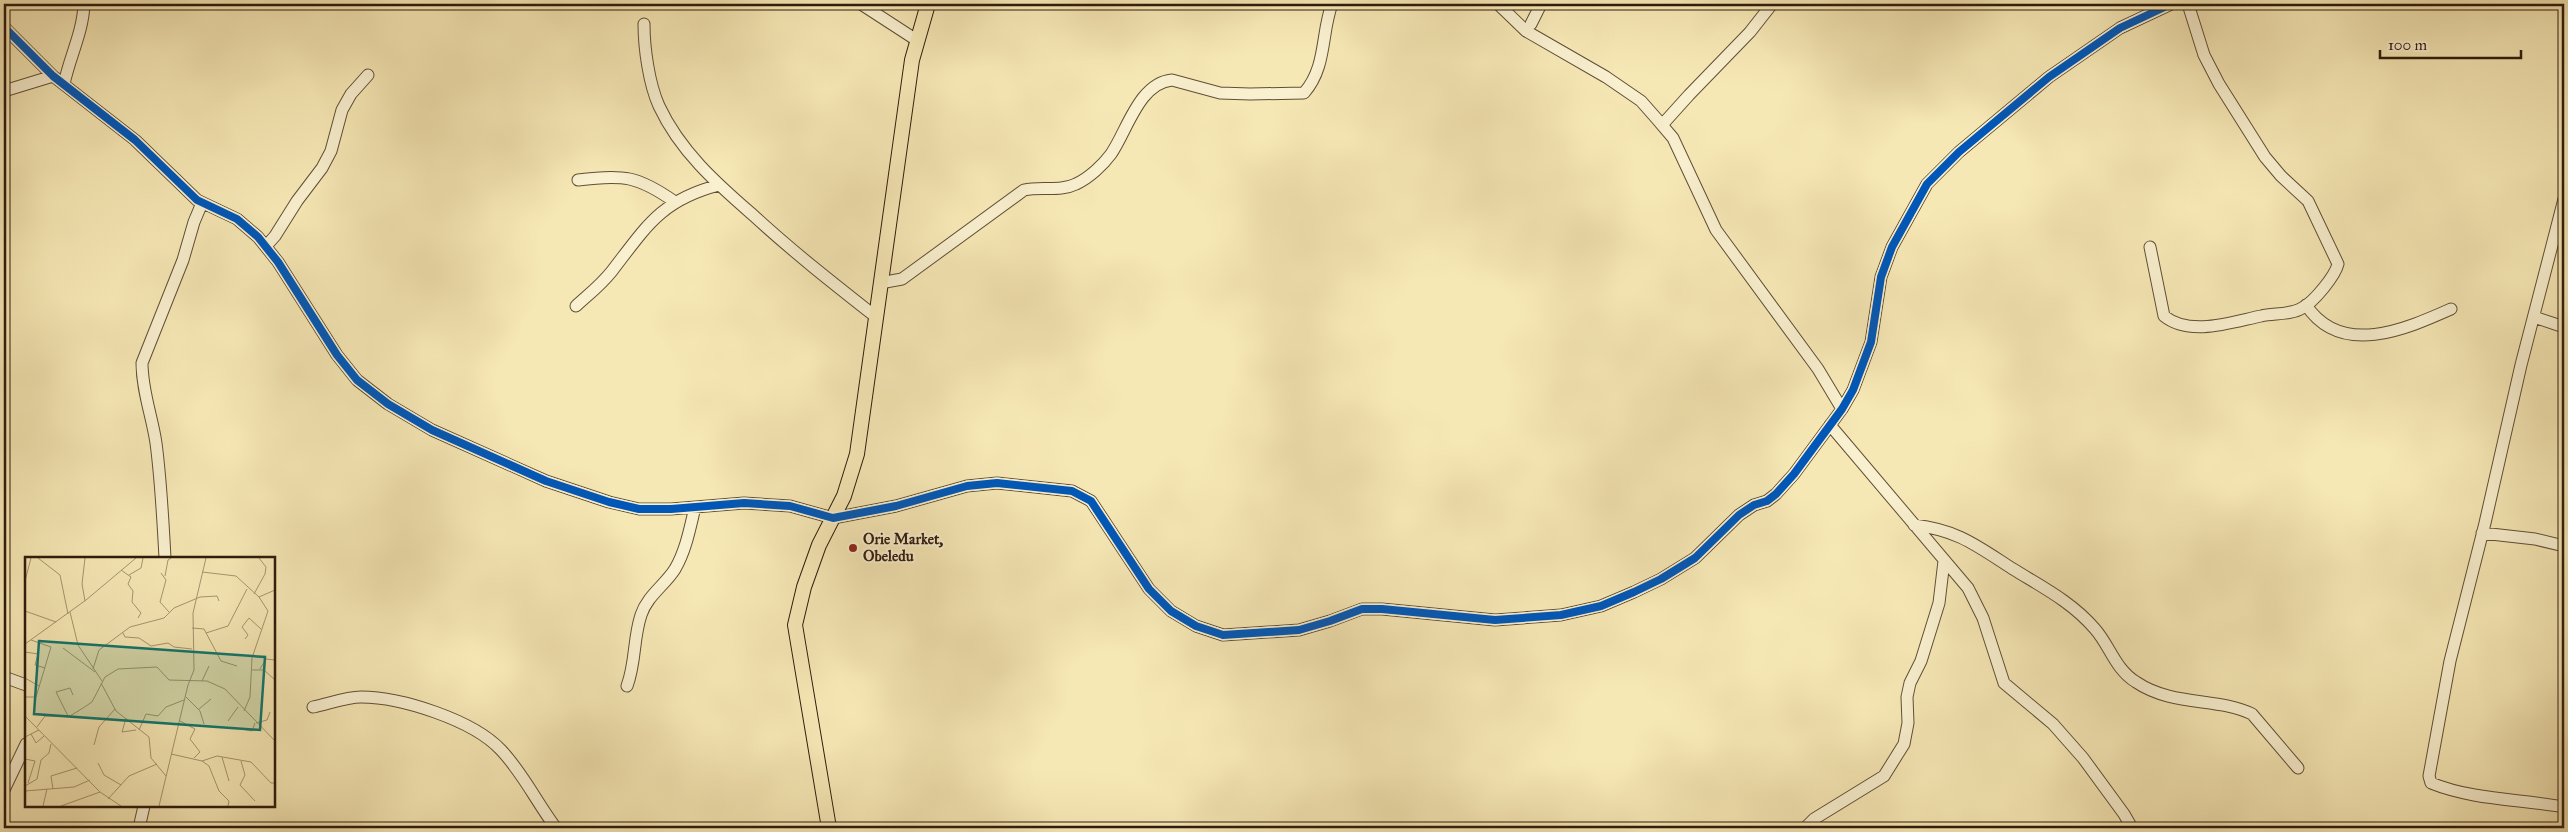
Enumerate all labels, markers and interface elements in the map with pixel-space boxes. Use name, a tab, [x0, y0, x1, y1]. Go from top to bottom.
scale bar	[2380, 28, 2522, 60]
text: 100 m	[2388, 36, 2428, 54]
place label: Orie Market, Obeledu	[863, 530, 943, 565]
marker: Orie Market, Obeledu	[847, 542, 859, 554]
inset map	[25, 557, 275, 807]

